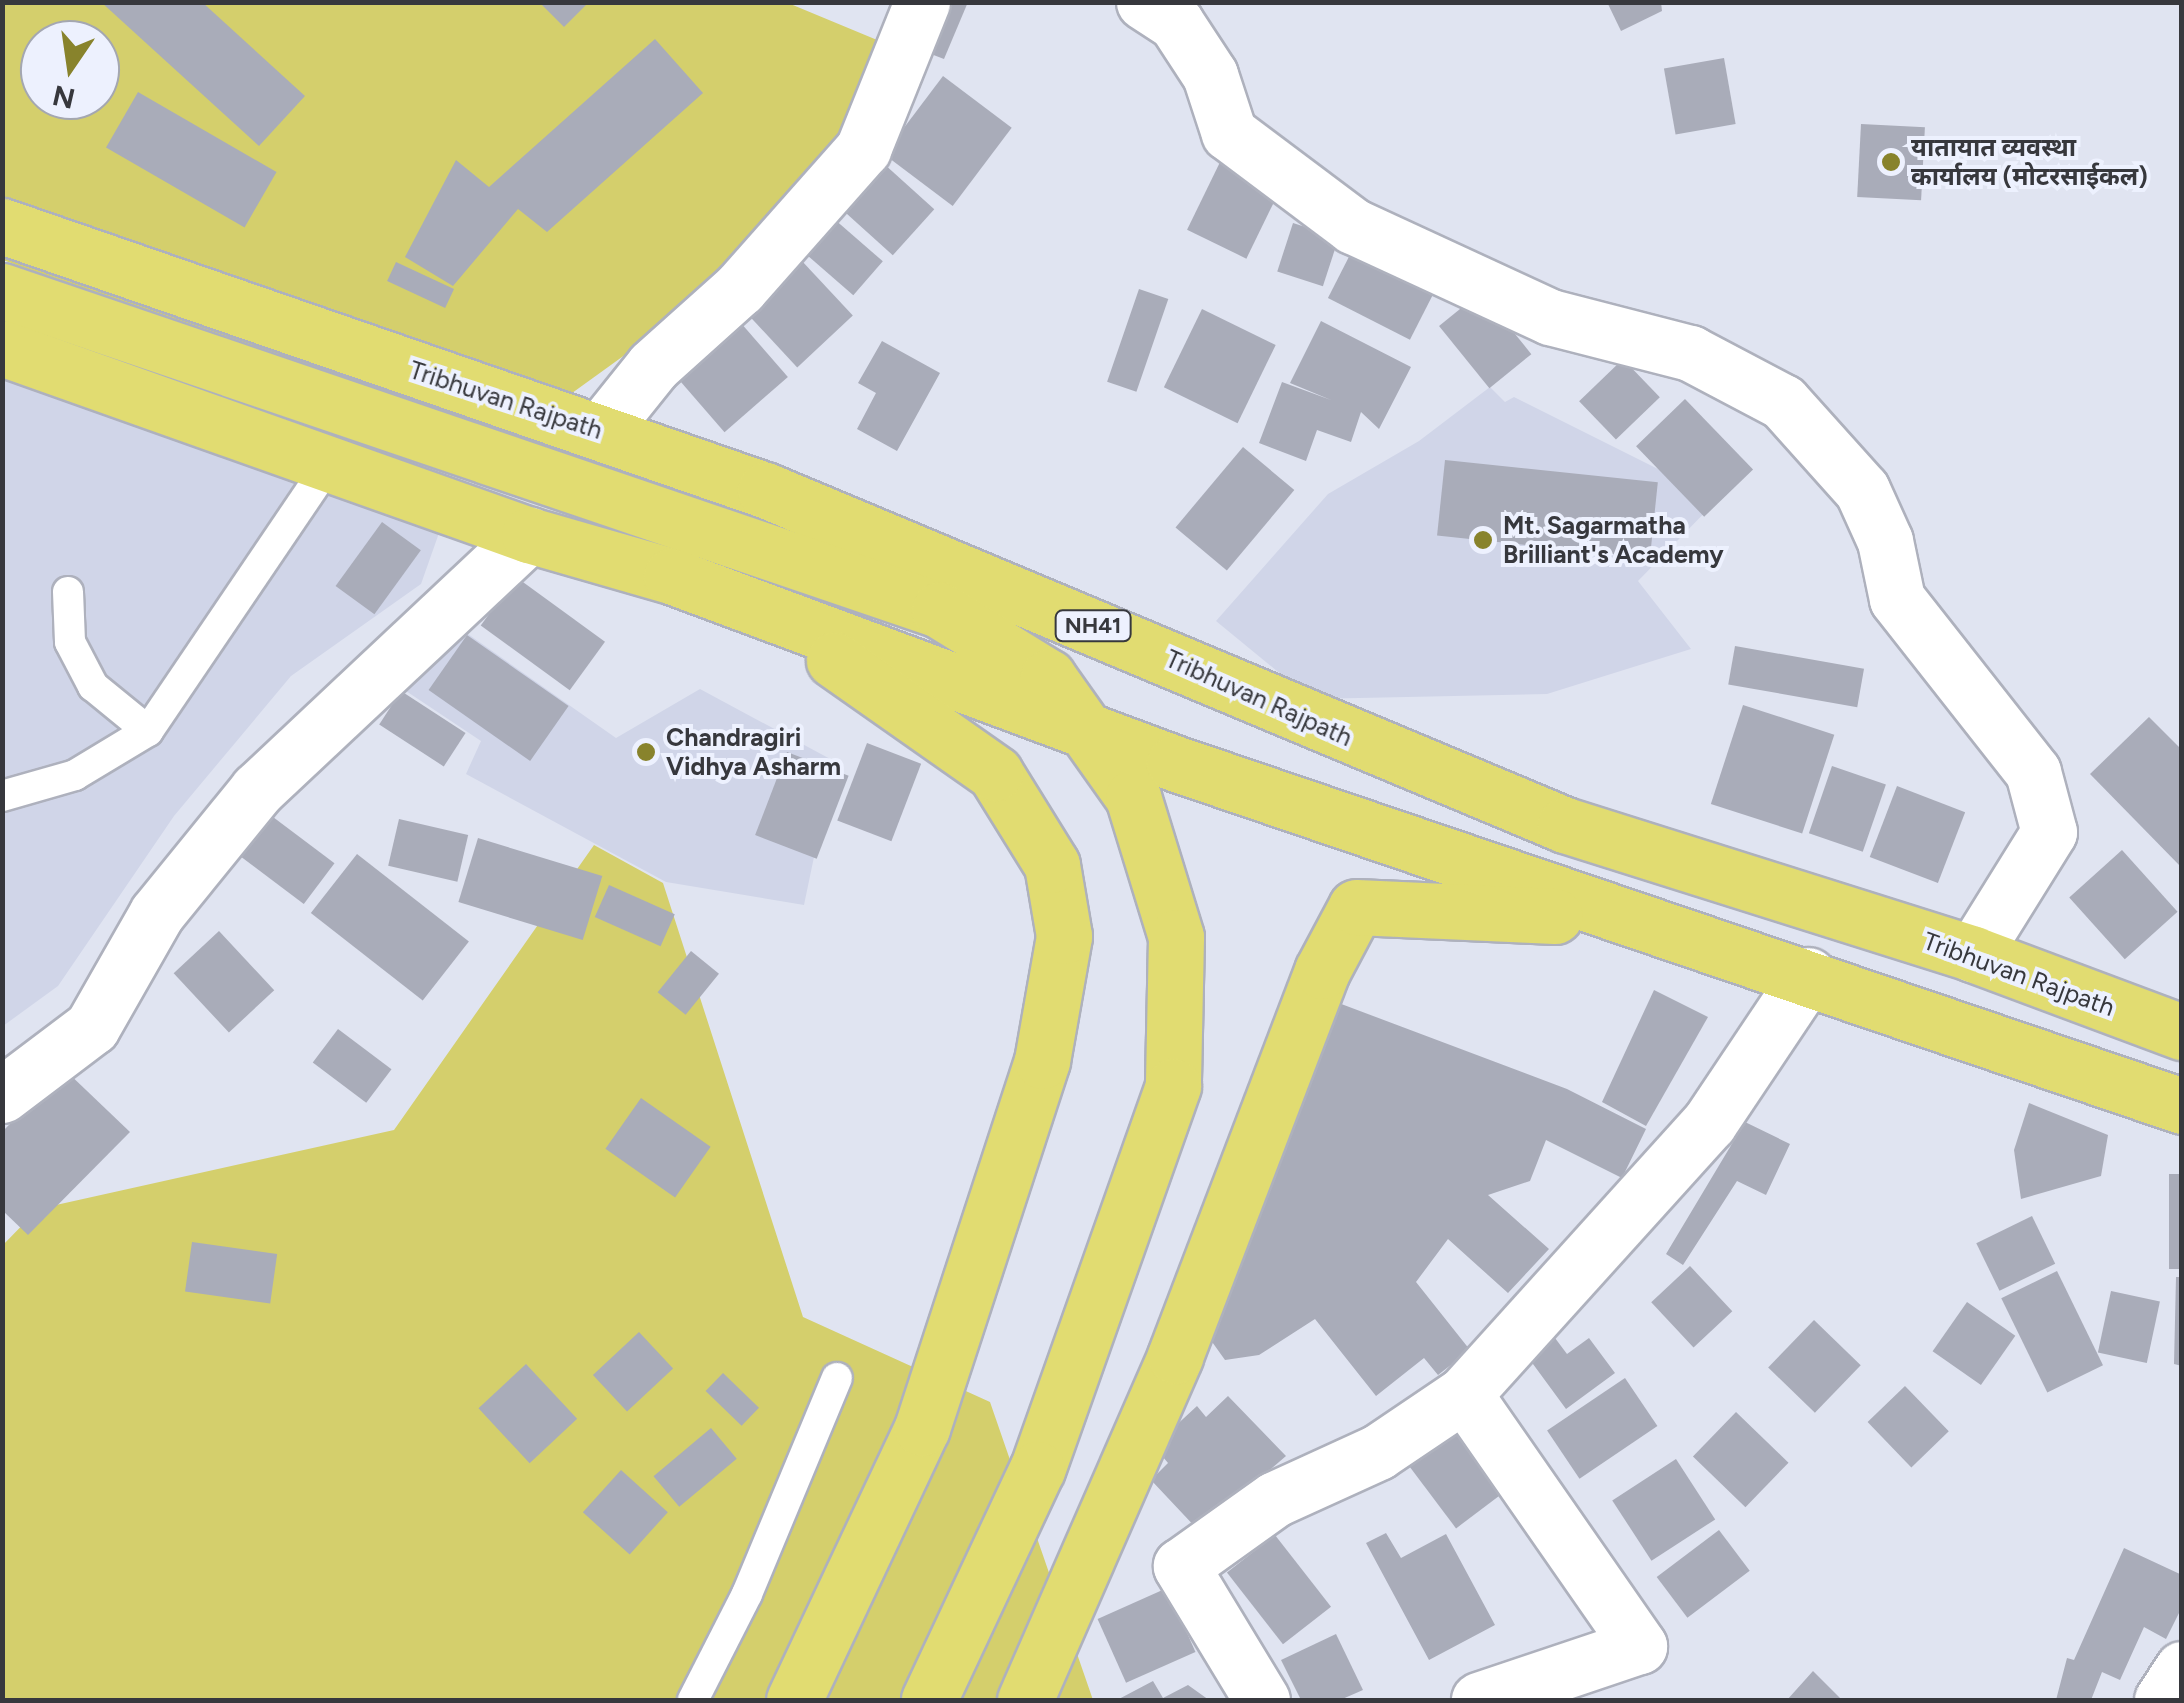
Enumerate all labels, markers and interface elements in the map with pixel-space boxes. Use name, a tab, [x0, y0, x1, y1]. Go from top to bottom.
north arrow	[20, 20, 120, 120]
text: N	[49, 78, 78, 116]
place label: यातायात व्यवस्था कार्यालय (मोटरसाईकल)	[1911, 133, 2148, 192]
marker: यातायात व्यवस्था कार्यालय (मोटरसाईकल)	[1880, 151, 1902, 173]
street label: Tribhuvan Rajpath	[406, 355, 606, 445]
place label: Mt. Sagarmatha Brilliant's Academy	[1503, 511, 1724, 570]
marker: Mt. Sagarmatha Brilliant's Academy	[1472, 529, 1494, 551]
road number: NH41	[1053, 609, 1133, 643]
street label: Tribhuvan Rajpath	[1161, 643, 1357, 753]
place label: Chandragiri Vidhya Asharm	[666, 723, 841, 782]
marker: Chandragiri Vidhya Asharm	[635, 741, 657, 763]
street label: Tribhuvan Rajpath	[1919, 926, 2119, 1022]

